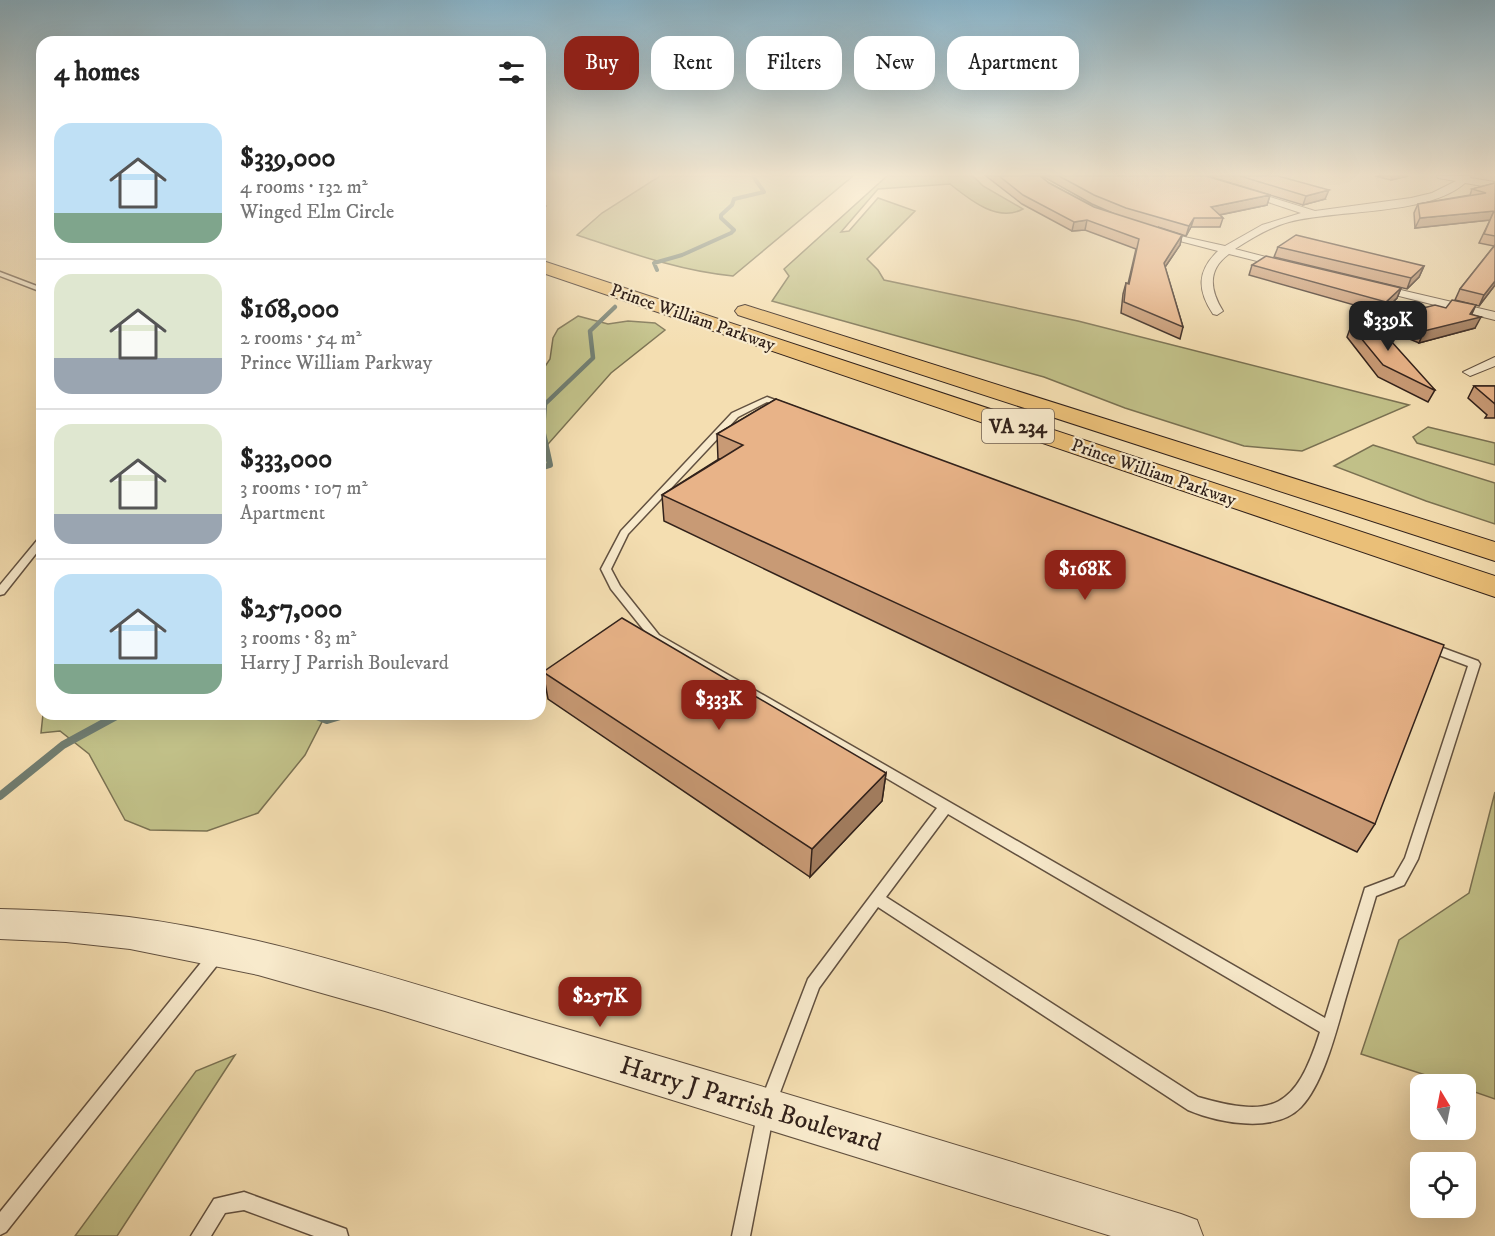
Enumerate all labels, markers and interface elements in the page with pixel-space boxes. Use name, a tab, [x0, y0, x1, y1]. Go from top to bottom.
chip: Buy	[564, 36, 639, 90]
chip: Rent	[651, 36, 734, 90]
chip: Filters	[746, 36, 842, 90]
chip: New	[854, 36, 935, 90]
chip: Apartment	[947, 36, 1079, 90]
text: 4 homes	[54, 56, 140, 89]
icon: filters	[495, 56, 528, 89]
text: $339,000	[240, 142, 336, 175]
icon: home	[102, 147, 174, 219]
text: 4 rooms · 132 m²	[240, 175, 368, 200]
text: Winged Elm Circle	[240, 200, 394, 225]
street label: Prince William Parkway	[607, 279, 778, 357]
text: $168,000	[240, 293, 339, 326]
icon: home	[102, 298, 174, 370]
pin: $339K	[1346, 301, 1430, 352]
text: $339K	[1363, 308, 1413, 333]
text: 2 rooms · 54 m²	[240, 326, 362, 351]
text: Prince William Parkway	[240, 351, 432, 376]
road number: VA 234	[982, 409, 1054, 443]
street label: Prince William Parkway	[1068, 434, 1239, 512]
text: $333,000	[240, 443, 332, 476]
icon: home	[102, 448, 174, 520]
text: 3 rooms · 107 m²	[240, 476, 368, 501]
text: Apartment	[240, 501, 325, 526]
pin: $168K	[1043, 550, 1127, 601]
text: $168K	[1059, 557, 1111, 582]
text: $257,000	[240, 593, 342, 626]
icon: home	[102, 598, 174, 670]
text: 3 rooms · 83 m²	[240, 626, 356, 651]
text: Harry J Parrish Boulevard	[240, 651, 449, 676]
pin: $333K	[677, 680, 761, 731]
text: $333K	[695, 687, 743, 712]
pin: $257K	[558, 977, 642, 1028]
text: $257K	[572, 984, 628, 1009]
street label: Harry J Parrish Boulevard	[616, 1049, 885, 1160]
north arrow	[1410, 1074, 1476, 1140]
map controls	[1410, 1074, 1476, 1218]
button: locate	[1410, 1152, 1476, 1218]

